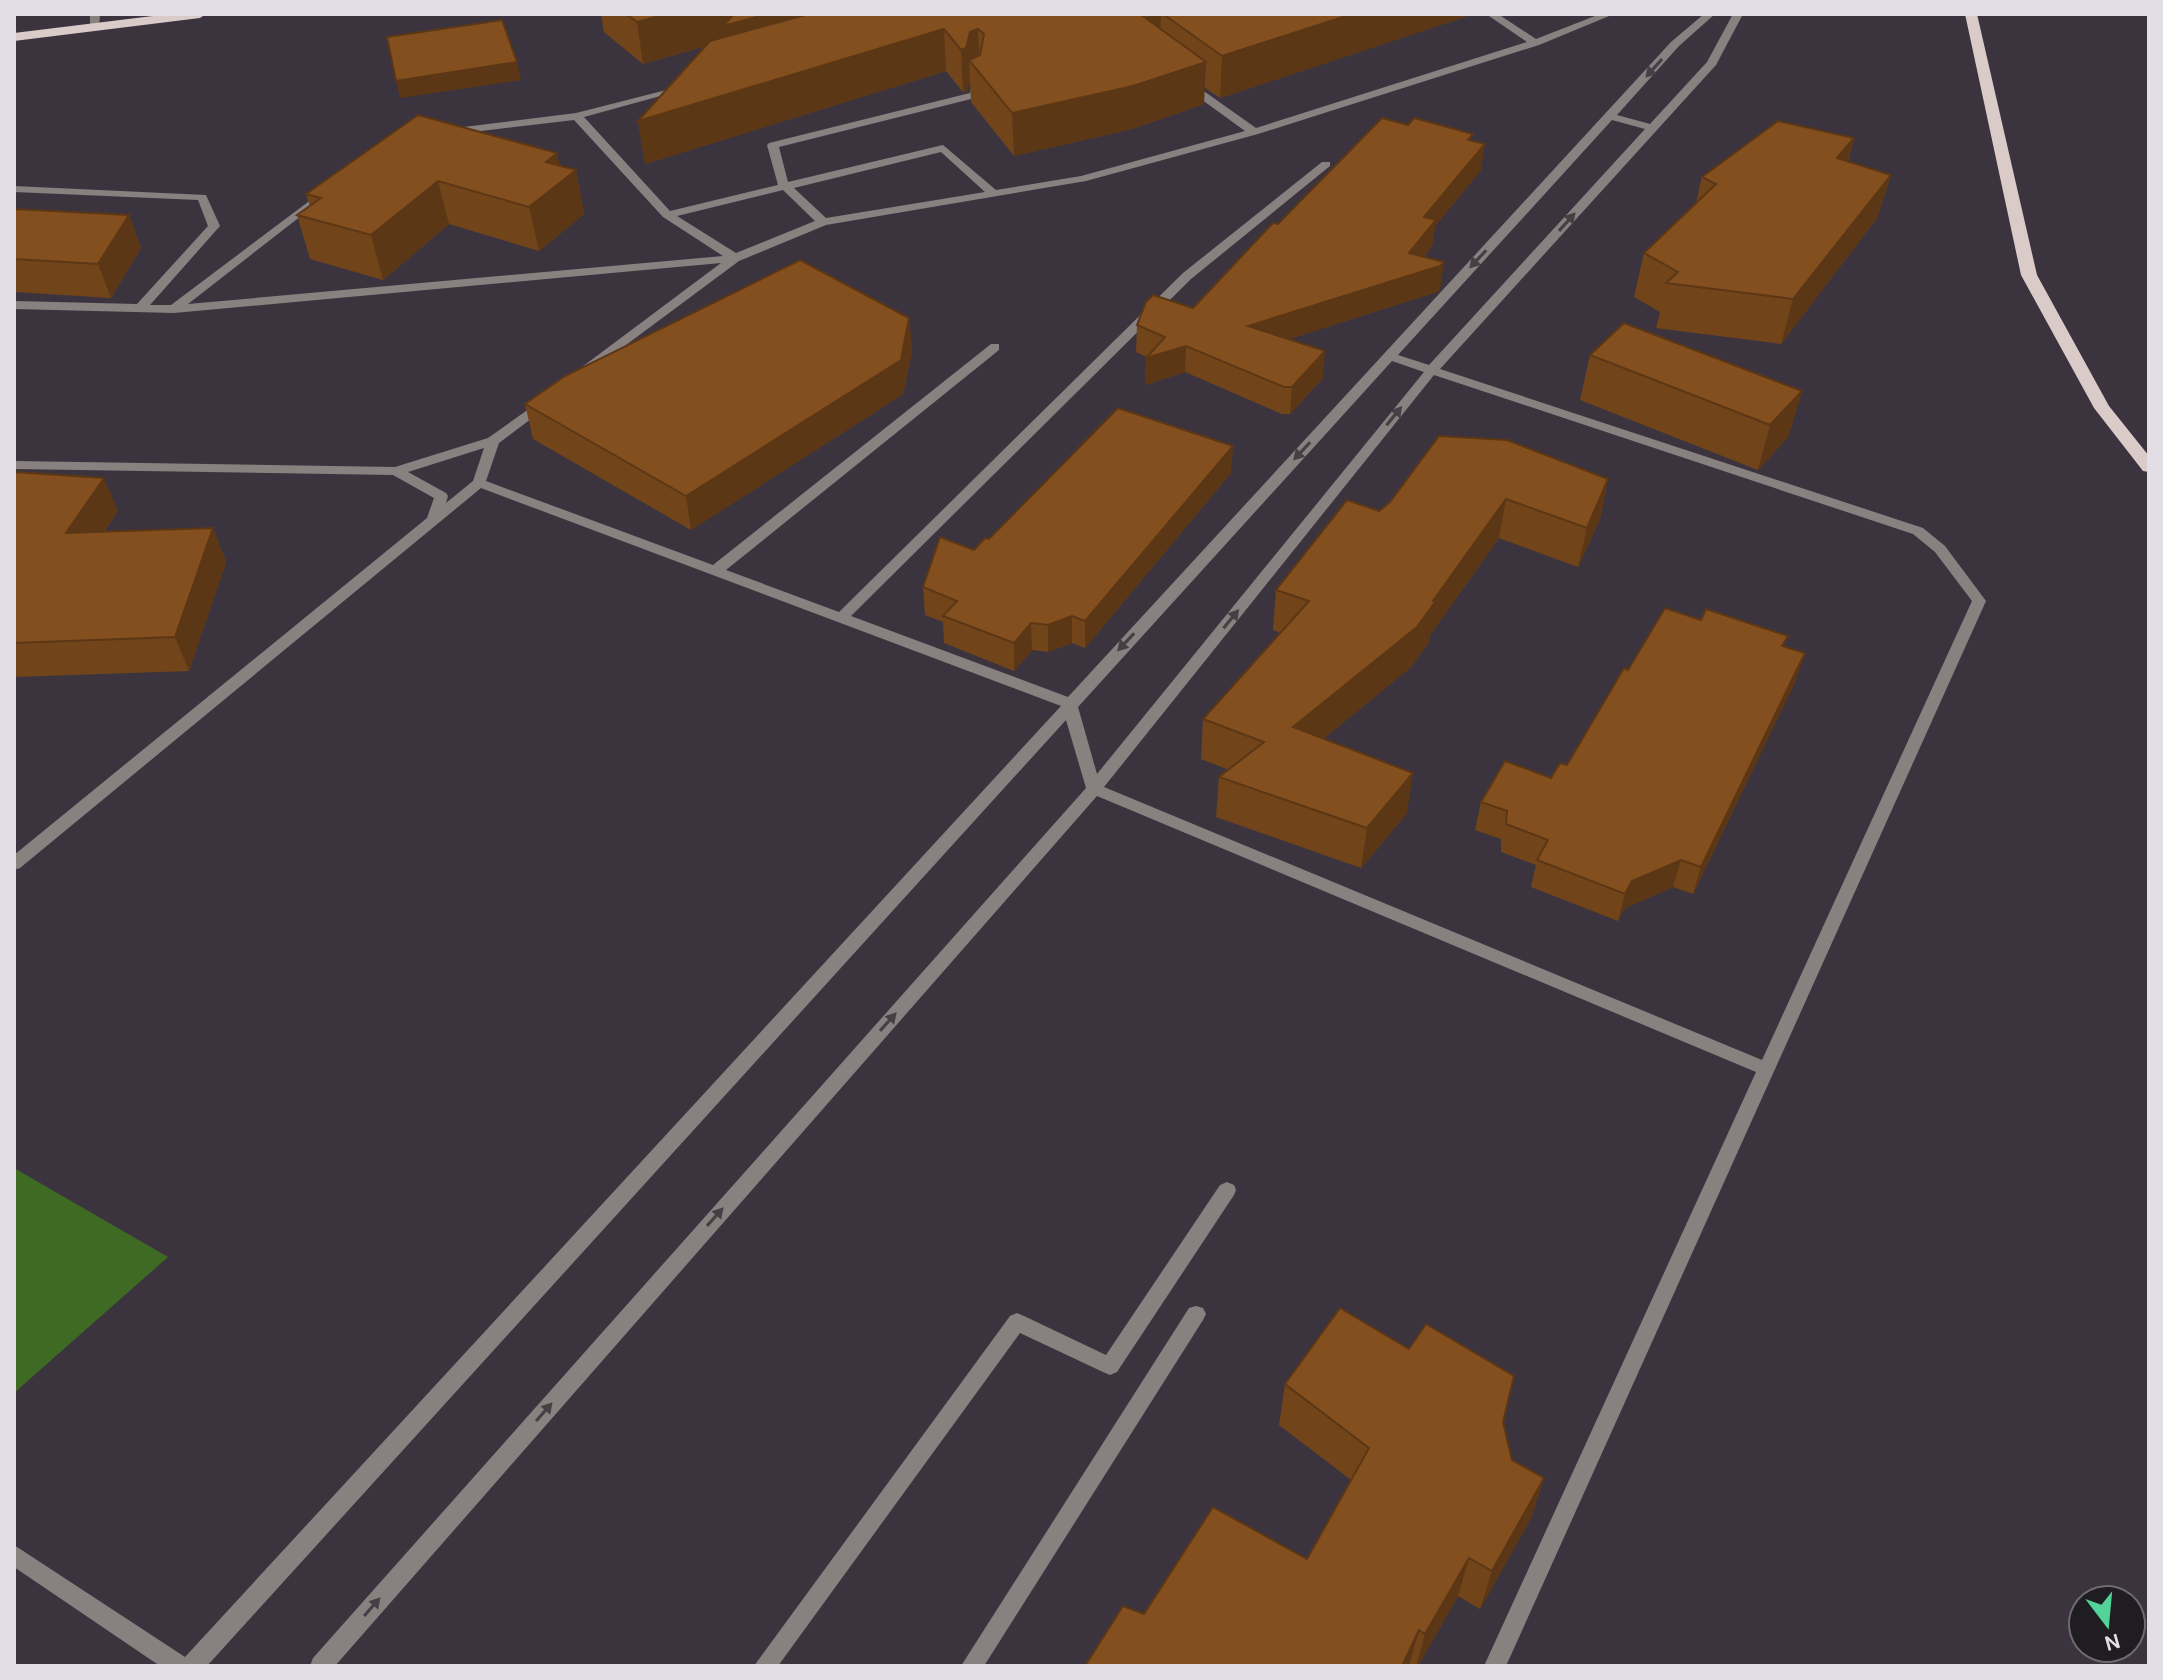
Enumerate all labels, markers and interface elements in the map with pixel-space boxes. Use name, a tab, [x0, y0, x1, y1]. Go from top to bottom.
one-way arrow	[1645, 58, 1663, 77]
one-way arrow	[1557, 213, 1575, 232]
one-way arrow	[1469, 250, 1487, 269]
one-way arrow	[1385, 407, 1402, 427]
one-way arrow	[1293, 441, 1311, 460]
one-way arrow	[1222, 609, 1239, 629]
one-way arrow	[1117, 632, 1135, 651]
one-way arrow	[878, 1012, 896, 1031]
one-way arrow	[706, 1207, 724, 1226]
one-way arrow	[534, 1402, 552, 1421]
north arrow	[2067, 1584, 2147, 1664]
one-way arrow	[363, 1598, 381, 1617]
text: N	[2101, 1628, 2123, 1657]

